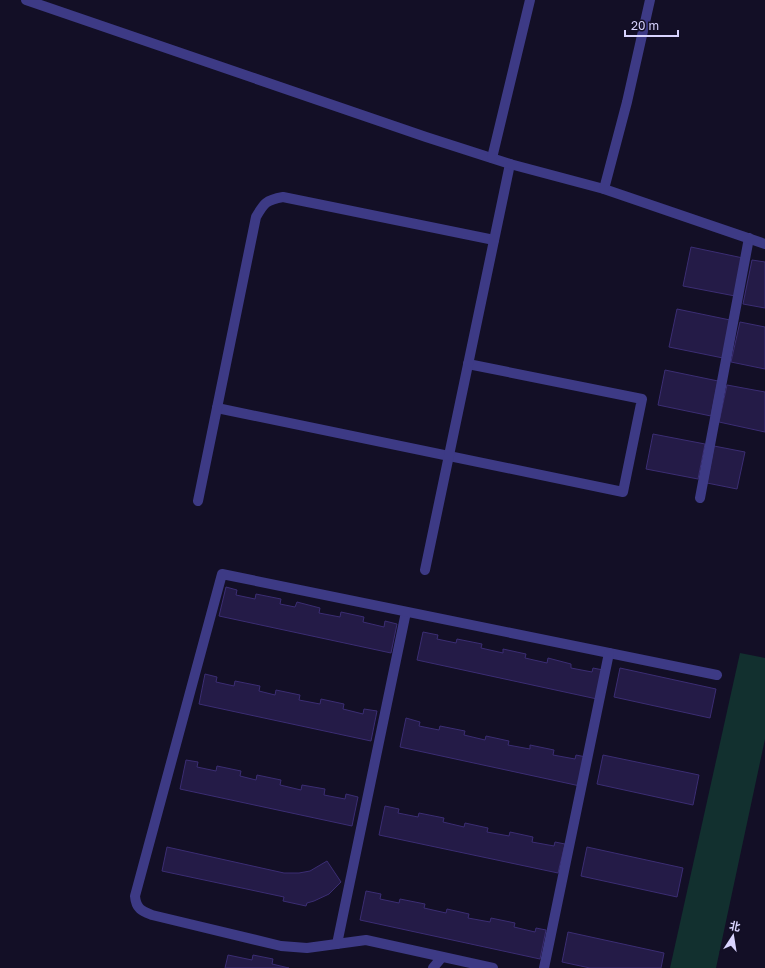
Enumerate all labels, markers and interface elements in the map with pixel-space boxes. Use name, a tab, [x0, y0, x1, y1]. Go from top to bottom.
scale bar	[625, 12, 678, 38]
text: 20 m	[631, 18, 659, 33]
north arrow	[713, 916, 753, 956]
text: 北	[728, 918, 742, 933]

